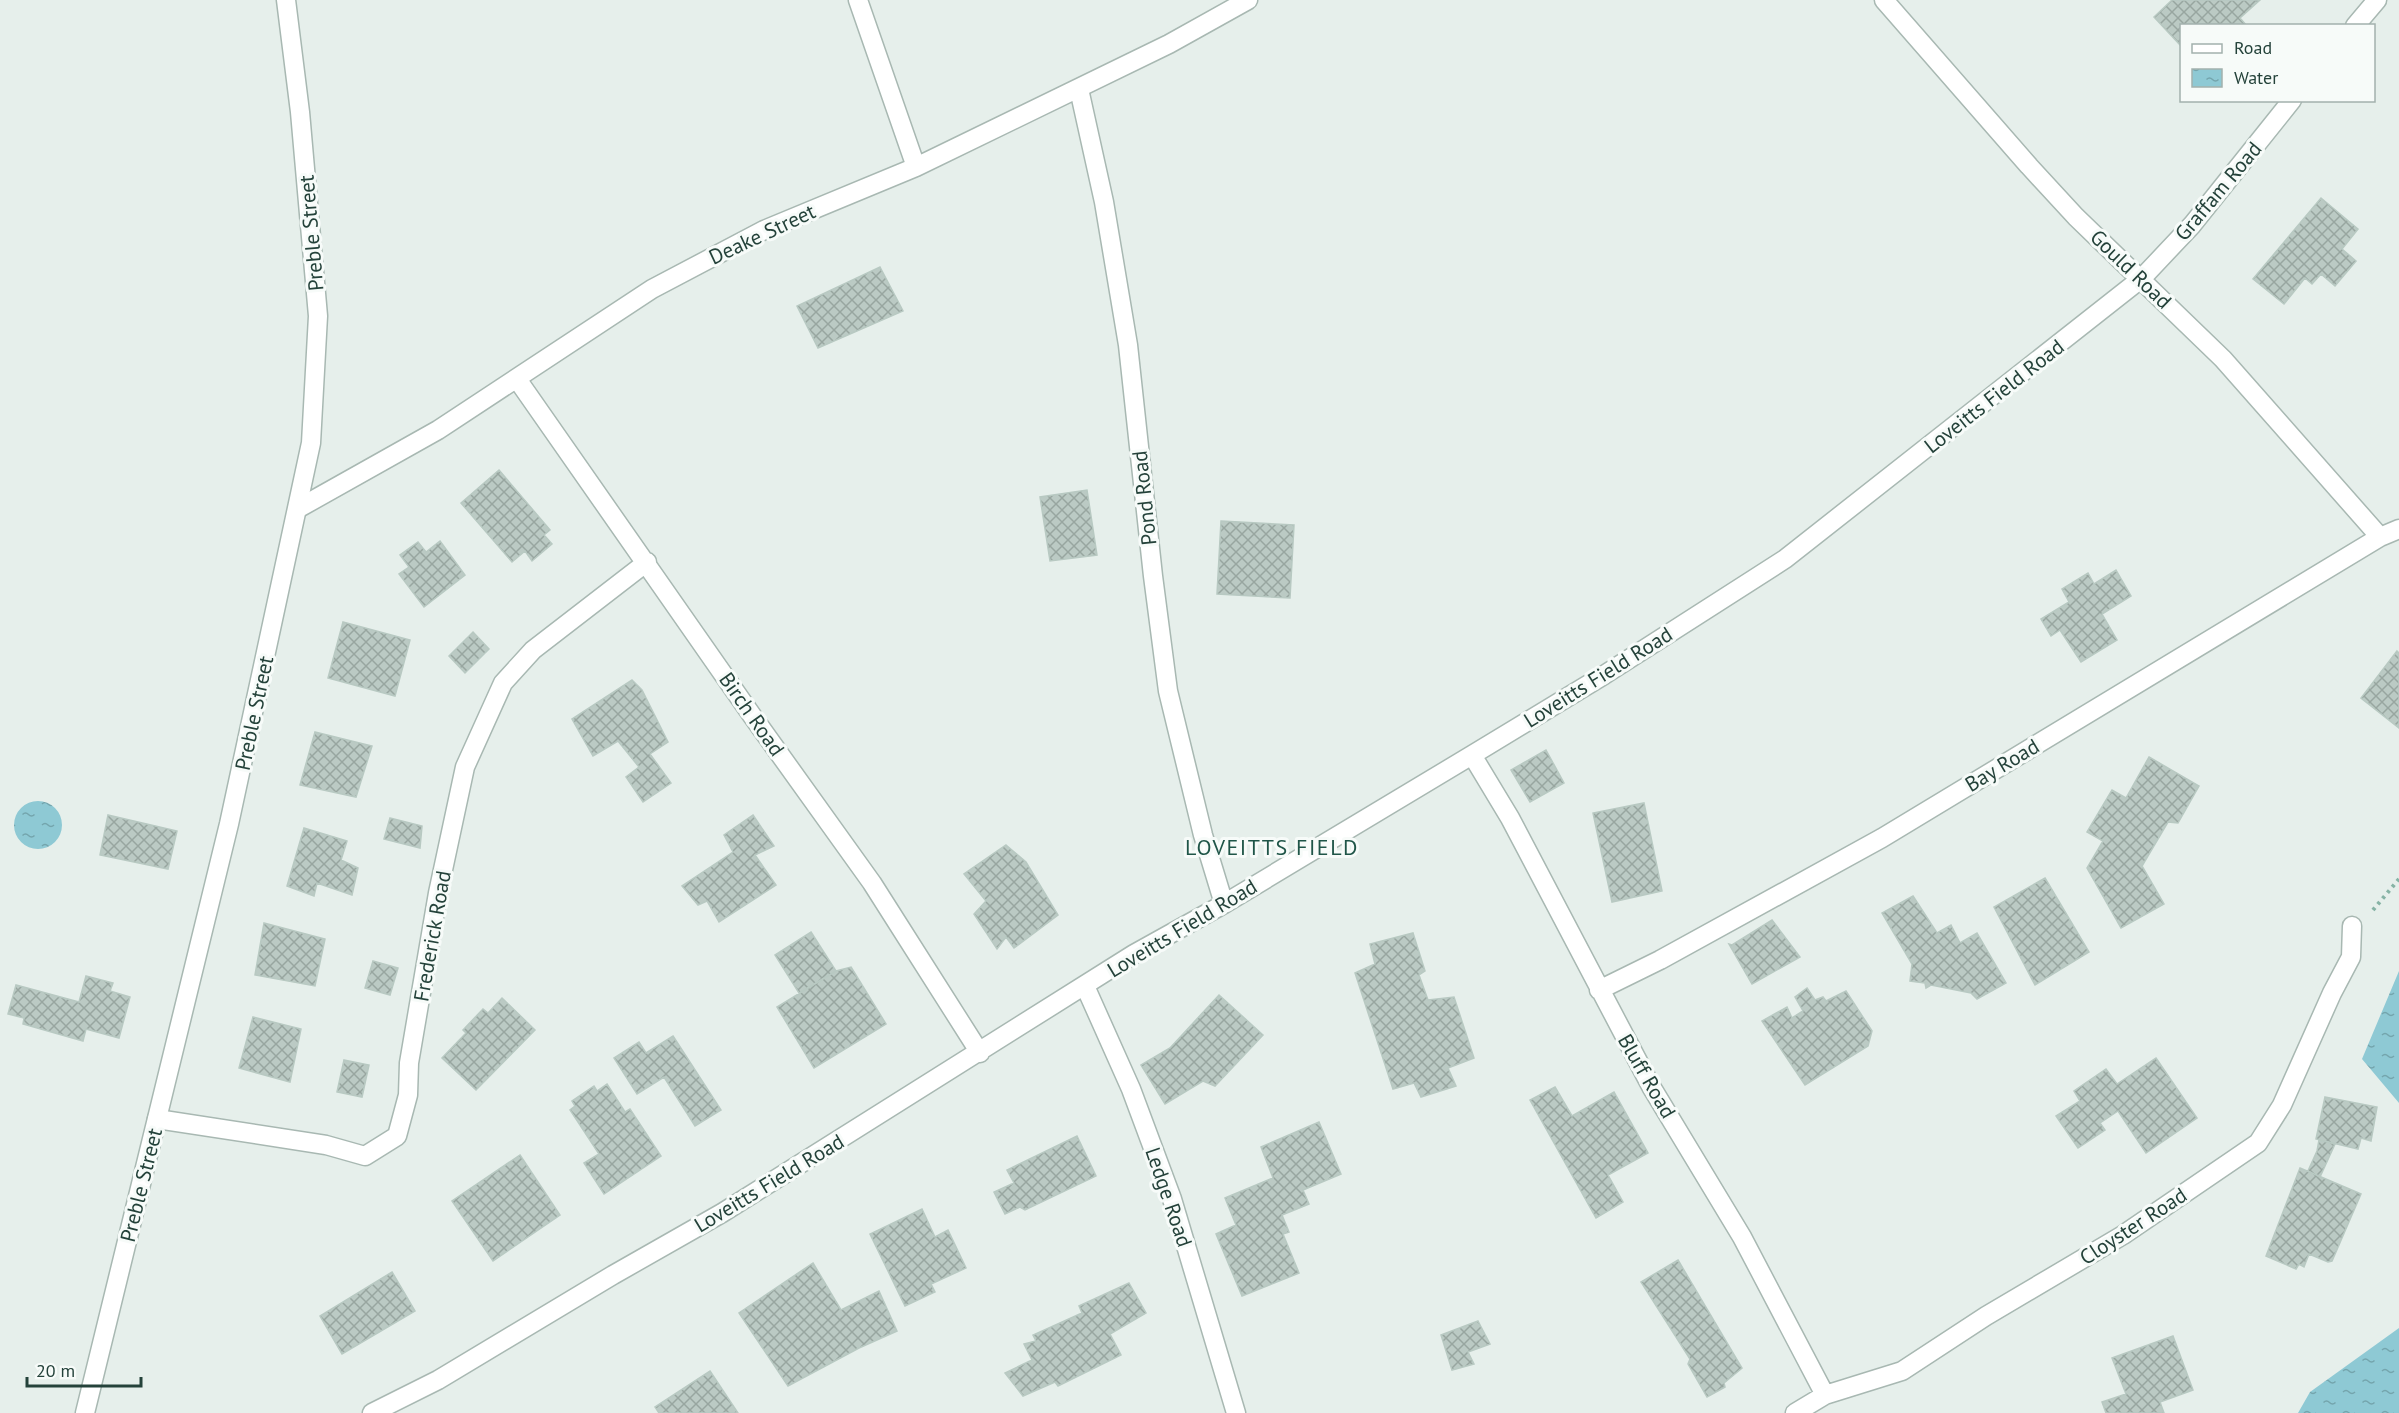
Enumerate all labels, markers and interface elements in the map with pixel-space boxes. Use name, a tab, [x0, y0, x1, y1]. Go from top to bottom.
legend	[2180, 24, 2375, 102]
text: Road	[2234, 36, 2272, 59]
text: Water	[2234, 66, 2278, 89]
street label: Graffam Road	[2169, 136, 2267, 246]
street label: Preble Street	[292, 174, 330, 292]
street label: Deake Street	[704, 198, 820, 270]
street label: Gould Road	[2085, 224, 2177, 314]
street label: Loveitts Field Road	[1919, 333, 2069, 459]
street label: Pond Road	[1126, 449, 1162, 547]
street label: Loveitts Field Road	[1519, 620, 1677, 734]
street label: Preble Street	[229, 653, 279, 773]
street label: Birch Road	[713, 667, 791, 761]
street label: Bay Road	[1960, 732, 2044, 798]
district label: LOVEITTS FIELD	[1185, 833, 1359, 861]
street label: Frederick Road	[407, 868, 457, 1004]
street label: Loveitts Field Road	[1102, 873, 1262, 983]
street label: Bluff Road	[1612, 1029, 1682, 1123]
street label: Preble Street	[114, 1125, 168, 1245]
street label: Loveitts Field Road	[689, 1128, 849, 1238]
street label: Ledge Road	[1139, 1144, 1199, 1250]
street label: Cloyster Road	[2074, 1181, 2192, 1271]
scale bar	[27, 1350, 141, 1388]
text: 20 m	[36, 1359, 75, 1382]

